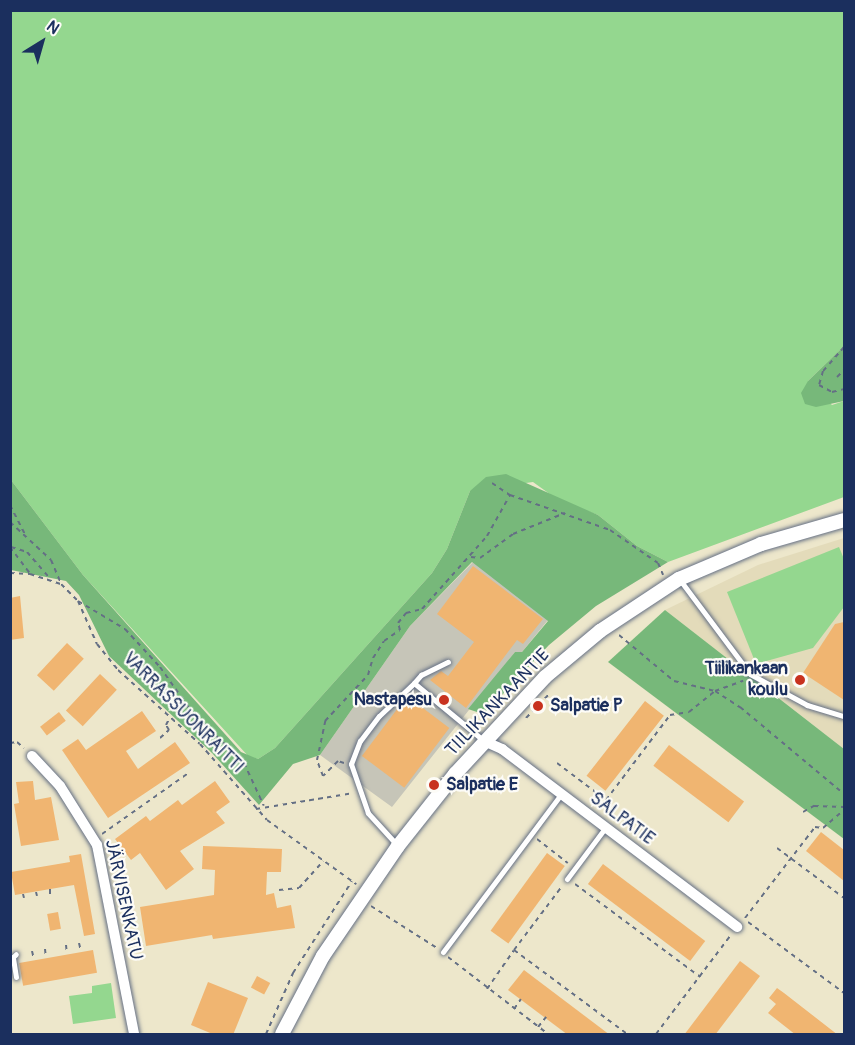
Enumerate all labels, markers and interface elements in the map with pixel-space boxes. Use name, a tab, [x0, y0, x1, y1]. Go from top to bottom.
north arrow	[12, 12, 72, 72]
text: N	[42, 16, 63, 39]
street label: TIILIKANKAANTIE	[441, 645, 555, 761]
street label: VARRASSUONRAITTI	[118, 648, 248, 778]
place label: Tiilikankaan koulu	[705, 659, 788, 702]
marker: Tiilikankaan koulu	[793, 673, 807, 687]
place label: Nastapesu	[354, 689, 432, 711]
marker: Nastapesu	[437, 693, 451, 707]
place label: Salpatie P	[550, 695, 623, 717]
marker: Salpatie P	[531, 699, 545, 713]
place label: Salpatie E	[446, 774, 518, 796]
marker: Salpatie E	[427, 778, 441, 792]
street label: SALPATIE	[586, 788, 658, 850]
street label: JÄRVISENKATU	[100, 838, 146, 962]

